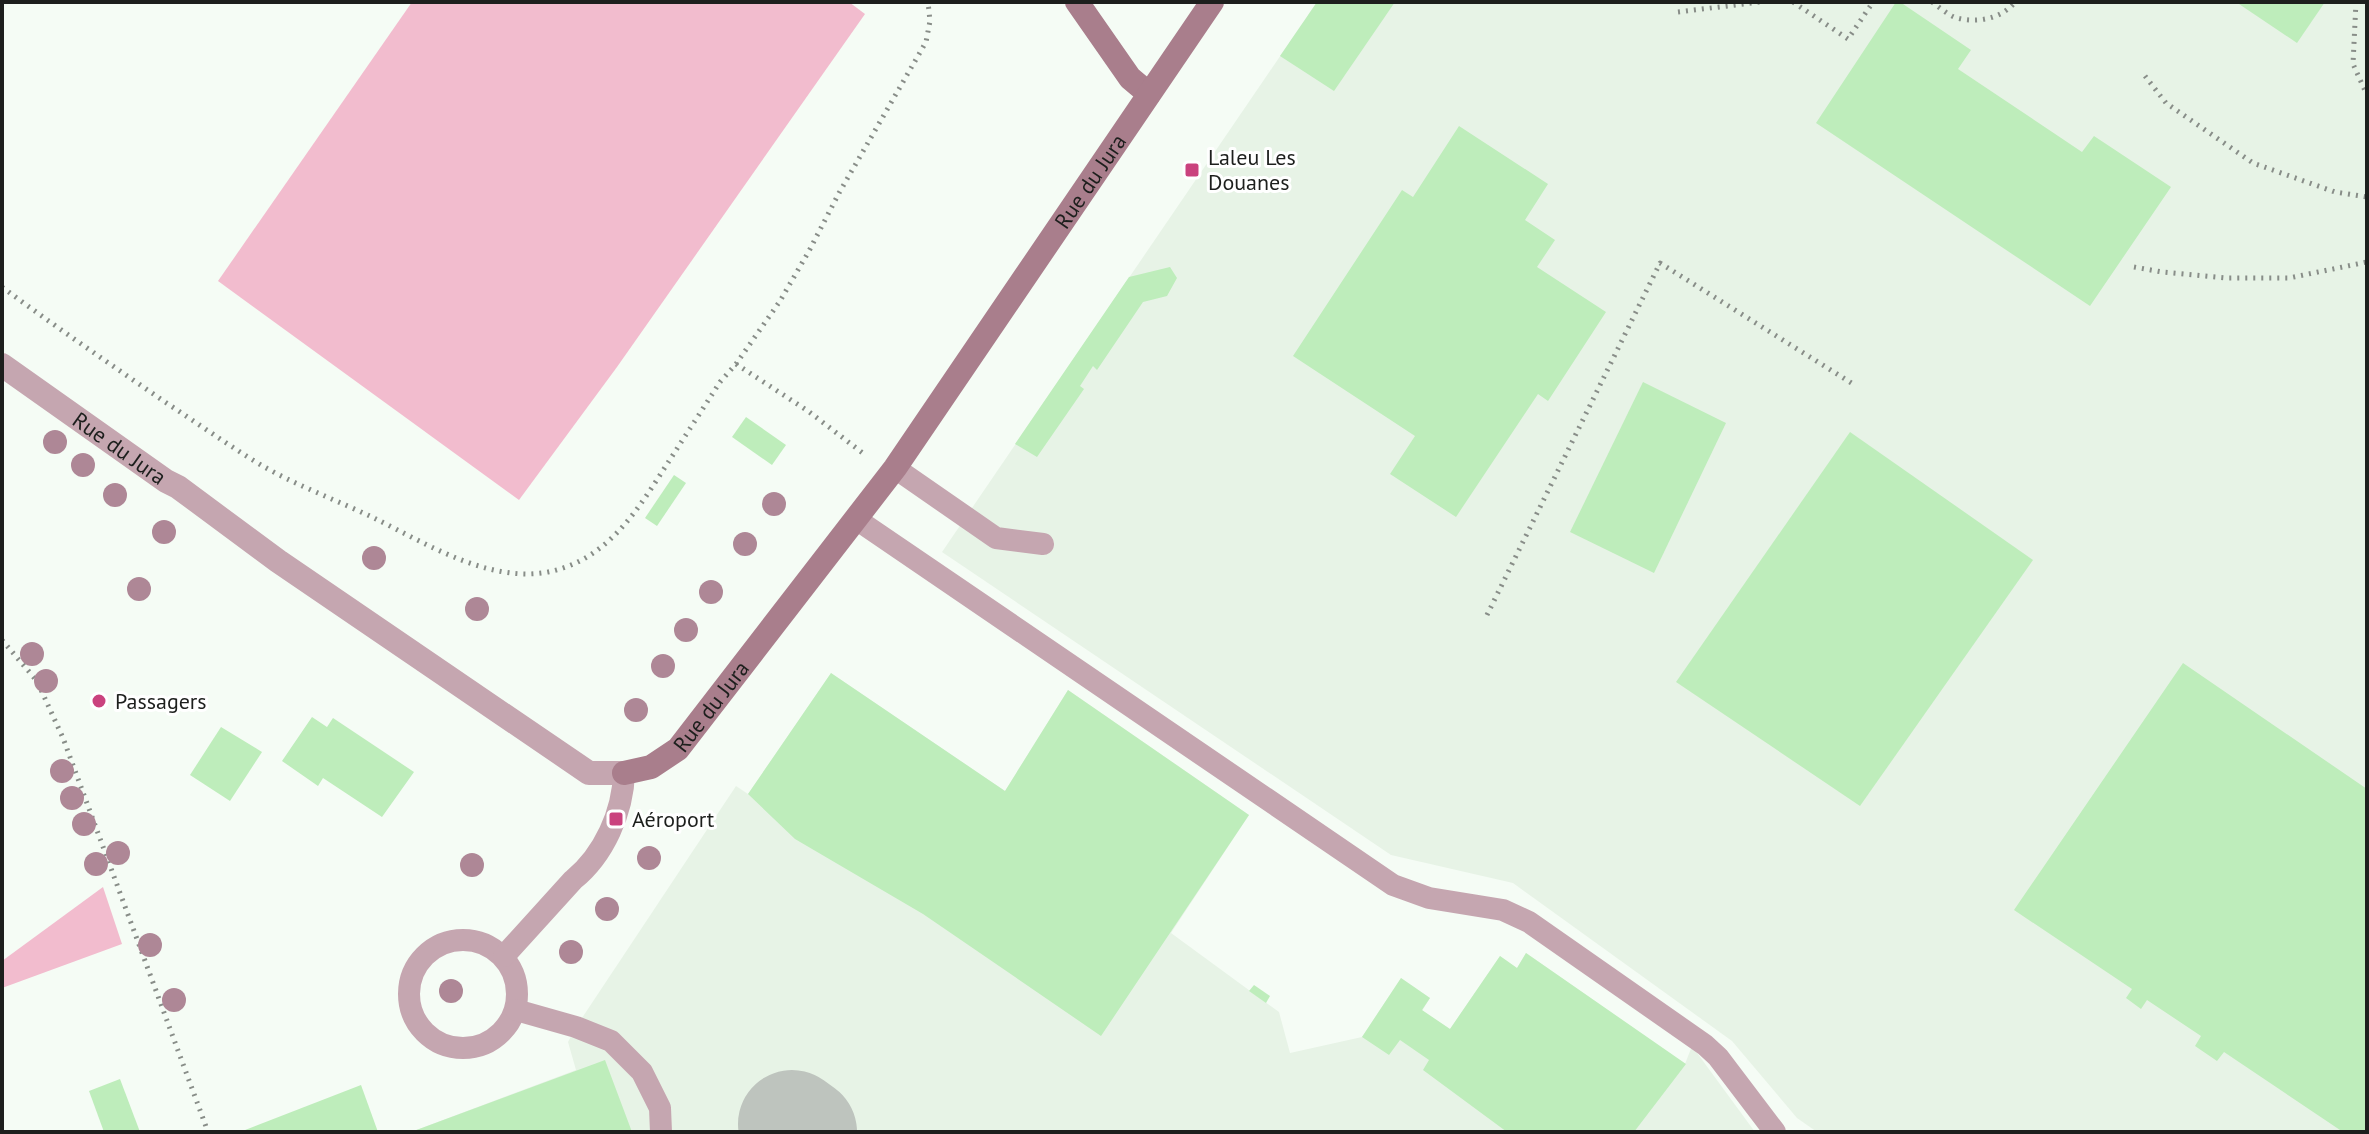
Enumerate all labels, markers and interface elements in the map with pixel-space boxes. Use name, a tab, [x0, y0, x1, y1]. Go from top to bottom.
street label: Rue du Jura	[1048, 129, 1132, 234]
place label: Laleu Les Douanes	[1208, 143, 1296, 196]
marker: Laleu Les Douanes	[1183, 161, 1201, 179]
street label: Rue du Jura	[67, 406, 172, 491]
street label: Rue du Jura	[667, 655, 755, 758]
place label: Passagers	[115, 687, 207, 715]
marker: Passagers	[90, 692, 108, 710]
place label: Aéroport	[632, 805, 715, 833]
marker: Aéroport	[607, 810, 625, 828]

